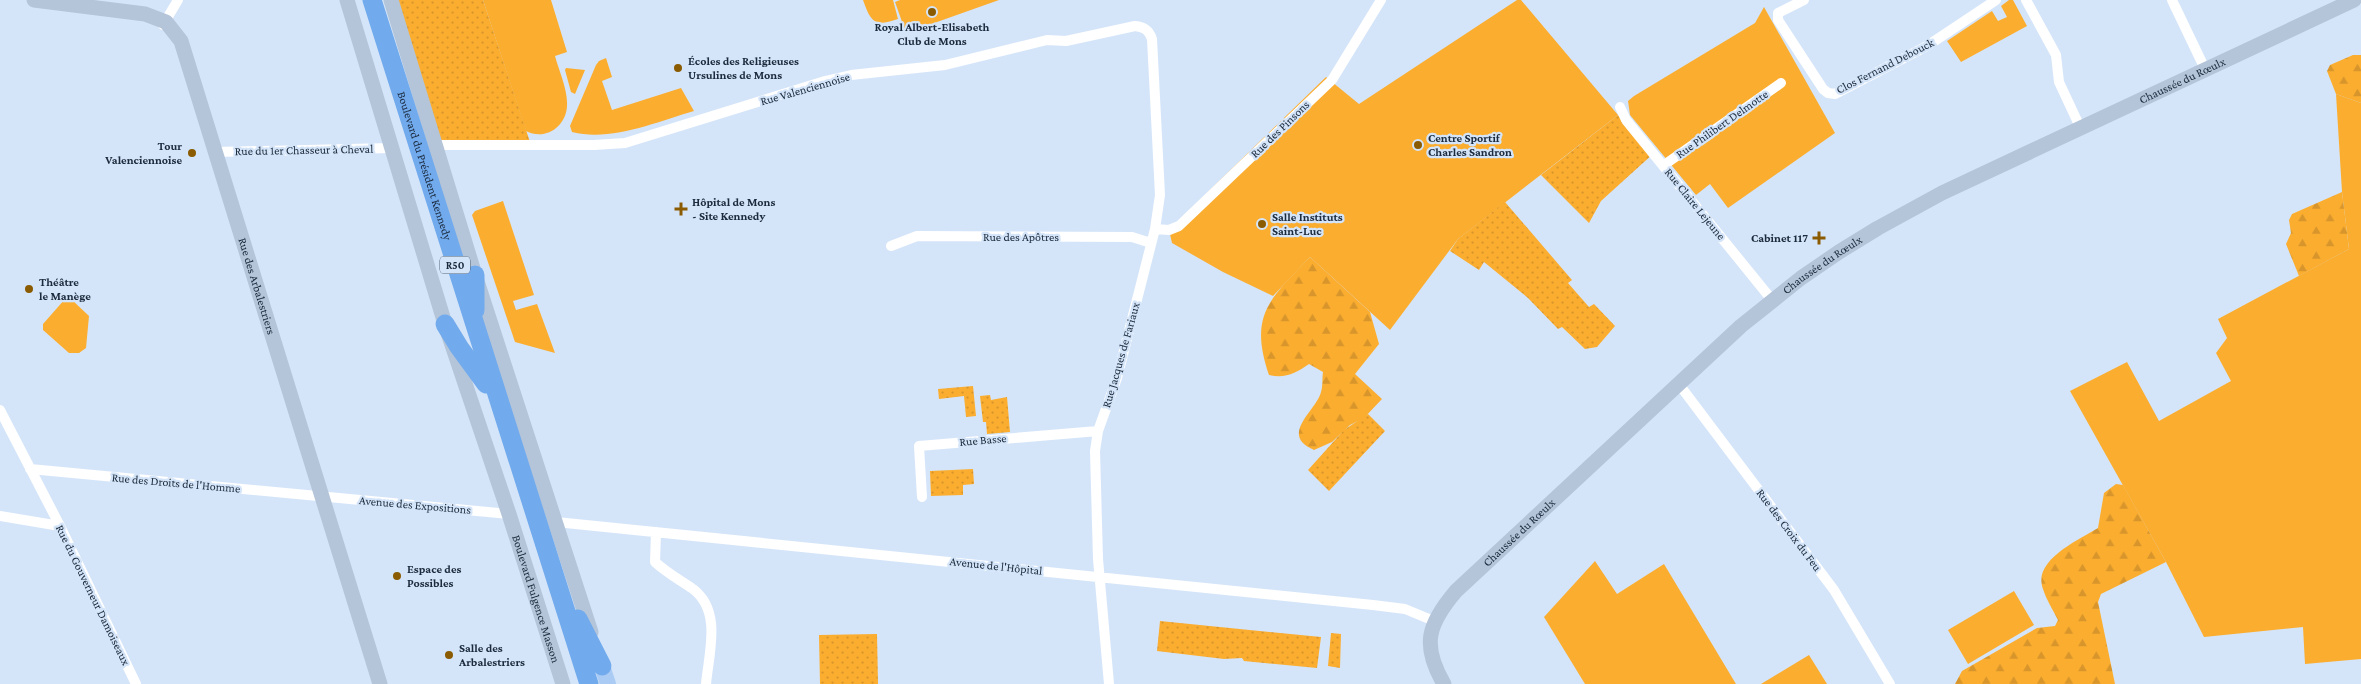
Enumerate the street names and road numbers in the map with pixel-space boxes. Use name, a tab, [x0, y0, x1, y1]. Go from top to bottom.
street label: Clos Fernand Debouck	[1834, 35, 1936, 97]
street label: Chaussée du Rœulx	[2137, 54, 2228, 107]
street label: Rue Valenciennoise	[759, 70, 851, 108]
street label: Rue Philibert Delmotte	[1673, 87, 1771, 161]
street label: Boulevard du Président Kennedy	[394, 90, 455, 242]
street label: Rue des Pinsons	[1248, 97, 1313, 161]
street label: Rue du 1er Chasseur à Cheval	[235, 142, 373, 158]
street label: Rue Claire Lejeune	[1662, 165, 1728, 243]
street label: Rue des Apôtres	[983, 230, 1059, 244]
street label: Chaussée du Rœulx	[1780, 232, 1865, 297]
street label: Rue des Arbalestriers	[235, 236, 278, 336]
road number: R50	[440, 256, 470, 274]
street label: Rue Jacques de Fariaux	[1099, 300, 1143, 409]
street label: Rue Basse	[959, 431, 1007, 449]
street label: Rue des Droits de l'Homme	[111, 470, 241, 496]
street label: Rue des Croix du Feu	[1754, 486, 1825, 574]
street label: Avenue des Expositions	[358, 493, 472, 517]
street label: Chaussée du Rœulx	[1480, 495, 1558, 569]
street label: Rue du Gouverneur Damoiseaux	[53, 522, 133, 668]
street label: Boulevard Fulgence Masson	[509, 533, 563, 665]
street label: Avenue de l'Hôpital	[949, 554, 1043, 578]

